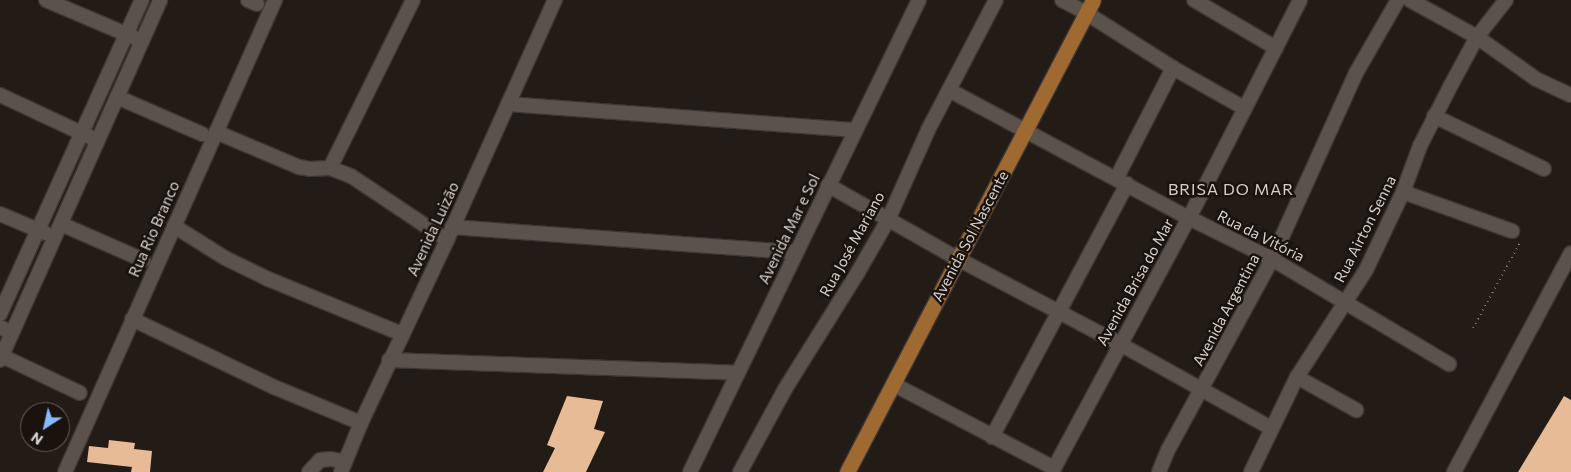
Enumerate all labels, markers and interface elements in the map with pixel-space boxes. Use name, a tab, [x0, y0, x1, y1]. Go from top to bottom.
street label: Avenida Sol Nascente	[928, 168, 1012, 304]
street label: Avenida Mar e Sol	[755, 171, 823, 287]
street label: Rua Airton Senna	[1330, 173, 1400, 285]
street label: Rua Rio Branco	[125, 178, 183, 280]
street label: Avenida Luizão	[403, 179, 463, 279]
district label: BRISA DO MAR	[1166, 179, 1296, 199]
street label: Rua José Mariano	[816, 188, 888, 300]
street label: Rua da Vitória	[1214, 206, 1308, 266]
street label: Avenida Brisa do Mar	[1093, 215, 1177, 349]
street label: Avenida Argentina	[1189, 251, 1263, 369]
north arrow	[20, 402, 70, 452]
text: N	[28, 429, 46, 449]

